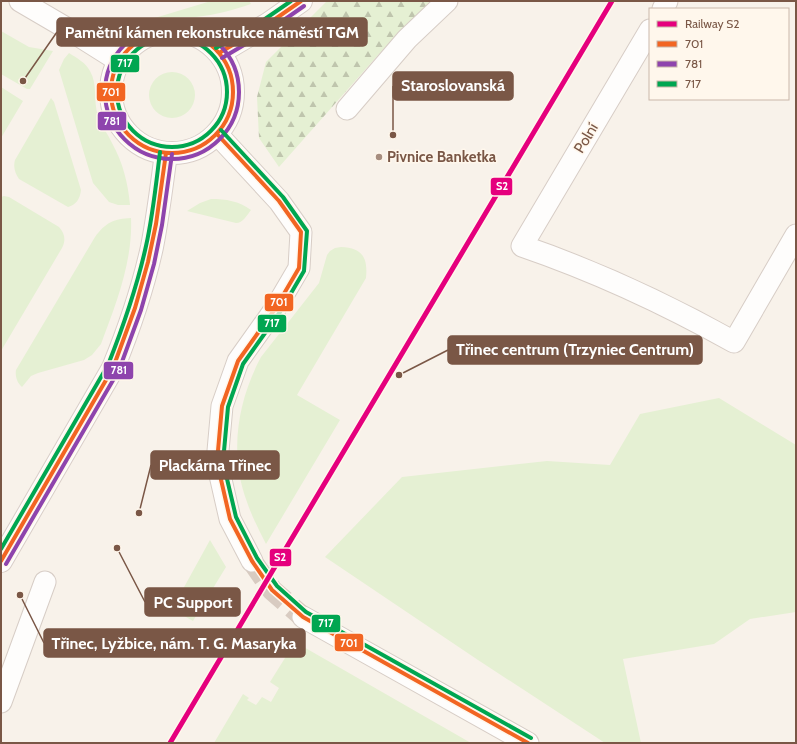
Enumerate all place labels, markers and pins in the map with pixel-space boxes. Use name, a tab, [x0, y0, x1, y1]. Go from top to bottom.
callout: Pamětní kámen rekonstrukce náměstí TGM	[57, 18, 367, 46]
callout: Staroslovanská	[393, 72, 513, 100]
place label: Pivnice Banketka	[387, 148, 497, 166]
marker: Pivnice Banketka	[374, 152, 384, 162]
callout: Třinec centrum (Trzyniec Centrum)	[448, 336, 702, 364]
callout: Plackárna Třinec	[151, 451, 279, 479]
callout: PC Support	[145, 588, 240, 616]
callout: Třinec, Lyžbice, nám. T. G. Masaryka	[44, 629, 305, 657]

